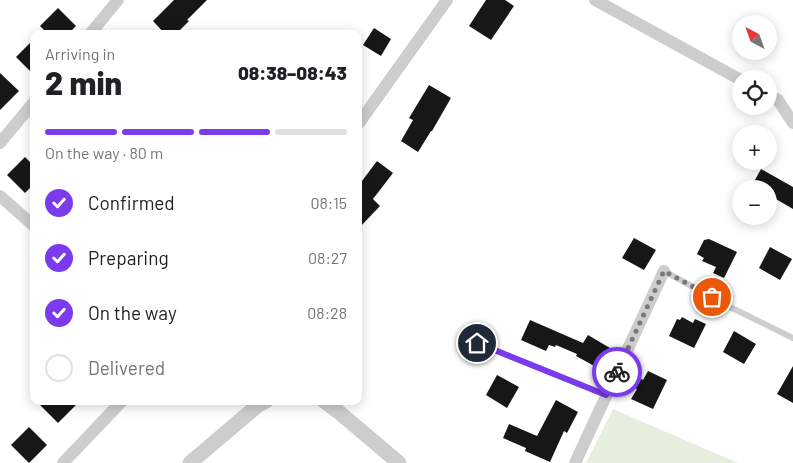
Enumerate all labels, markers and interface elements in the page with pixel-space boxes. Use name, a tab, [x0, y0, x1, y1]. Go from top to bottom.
north arrow	[732, 15, 778, 60]
map controls	[732, 15, 777, 225]
text: Arriving in	[45, 44, 115, 63]
text: 08:38–08:43	[238, 61, 347, 84]
text: 2 min	[45, 63, 122, 101]
button: locate	[732, 70, 777, 115]
button: +	[732, 125, 777, 170]
text: On the way · 80 m	[45, 143, 163, 162]
button: −	[732, 180, 777, 225]
icon: check	[45, 189, 73, 217]
text: Confirmed	[88, 191, 175, 214]
text: 08:15	[310, 193, 347, 212]
icon: check	[45, 244, 73, 272]
text: Preparing	[88, 246, 169, 269]
text: 08:27	[308, 248, 347, 267]
pin	[691, 276, 733, 318]
icon: bag	[698, 283, 726, 311]
icon: check	[45, 299, 73, 327]
text: On the way	[88, 301, 177, 324]
text: 08:28	[307, 303, 347, 322]
pin	[456, 322, 498, 364]
icon: home	[463, 329, 491, 357]
courier	[592, 347, 642, 397]
text: Delivered	[88, 356, 165, 379]
icon: bike	[603, 358, 631, 386]

